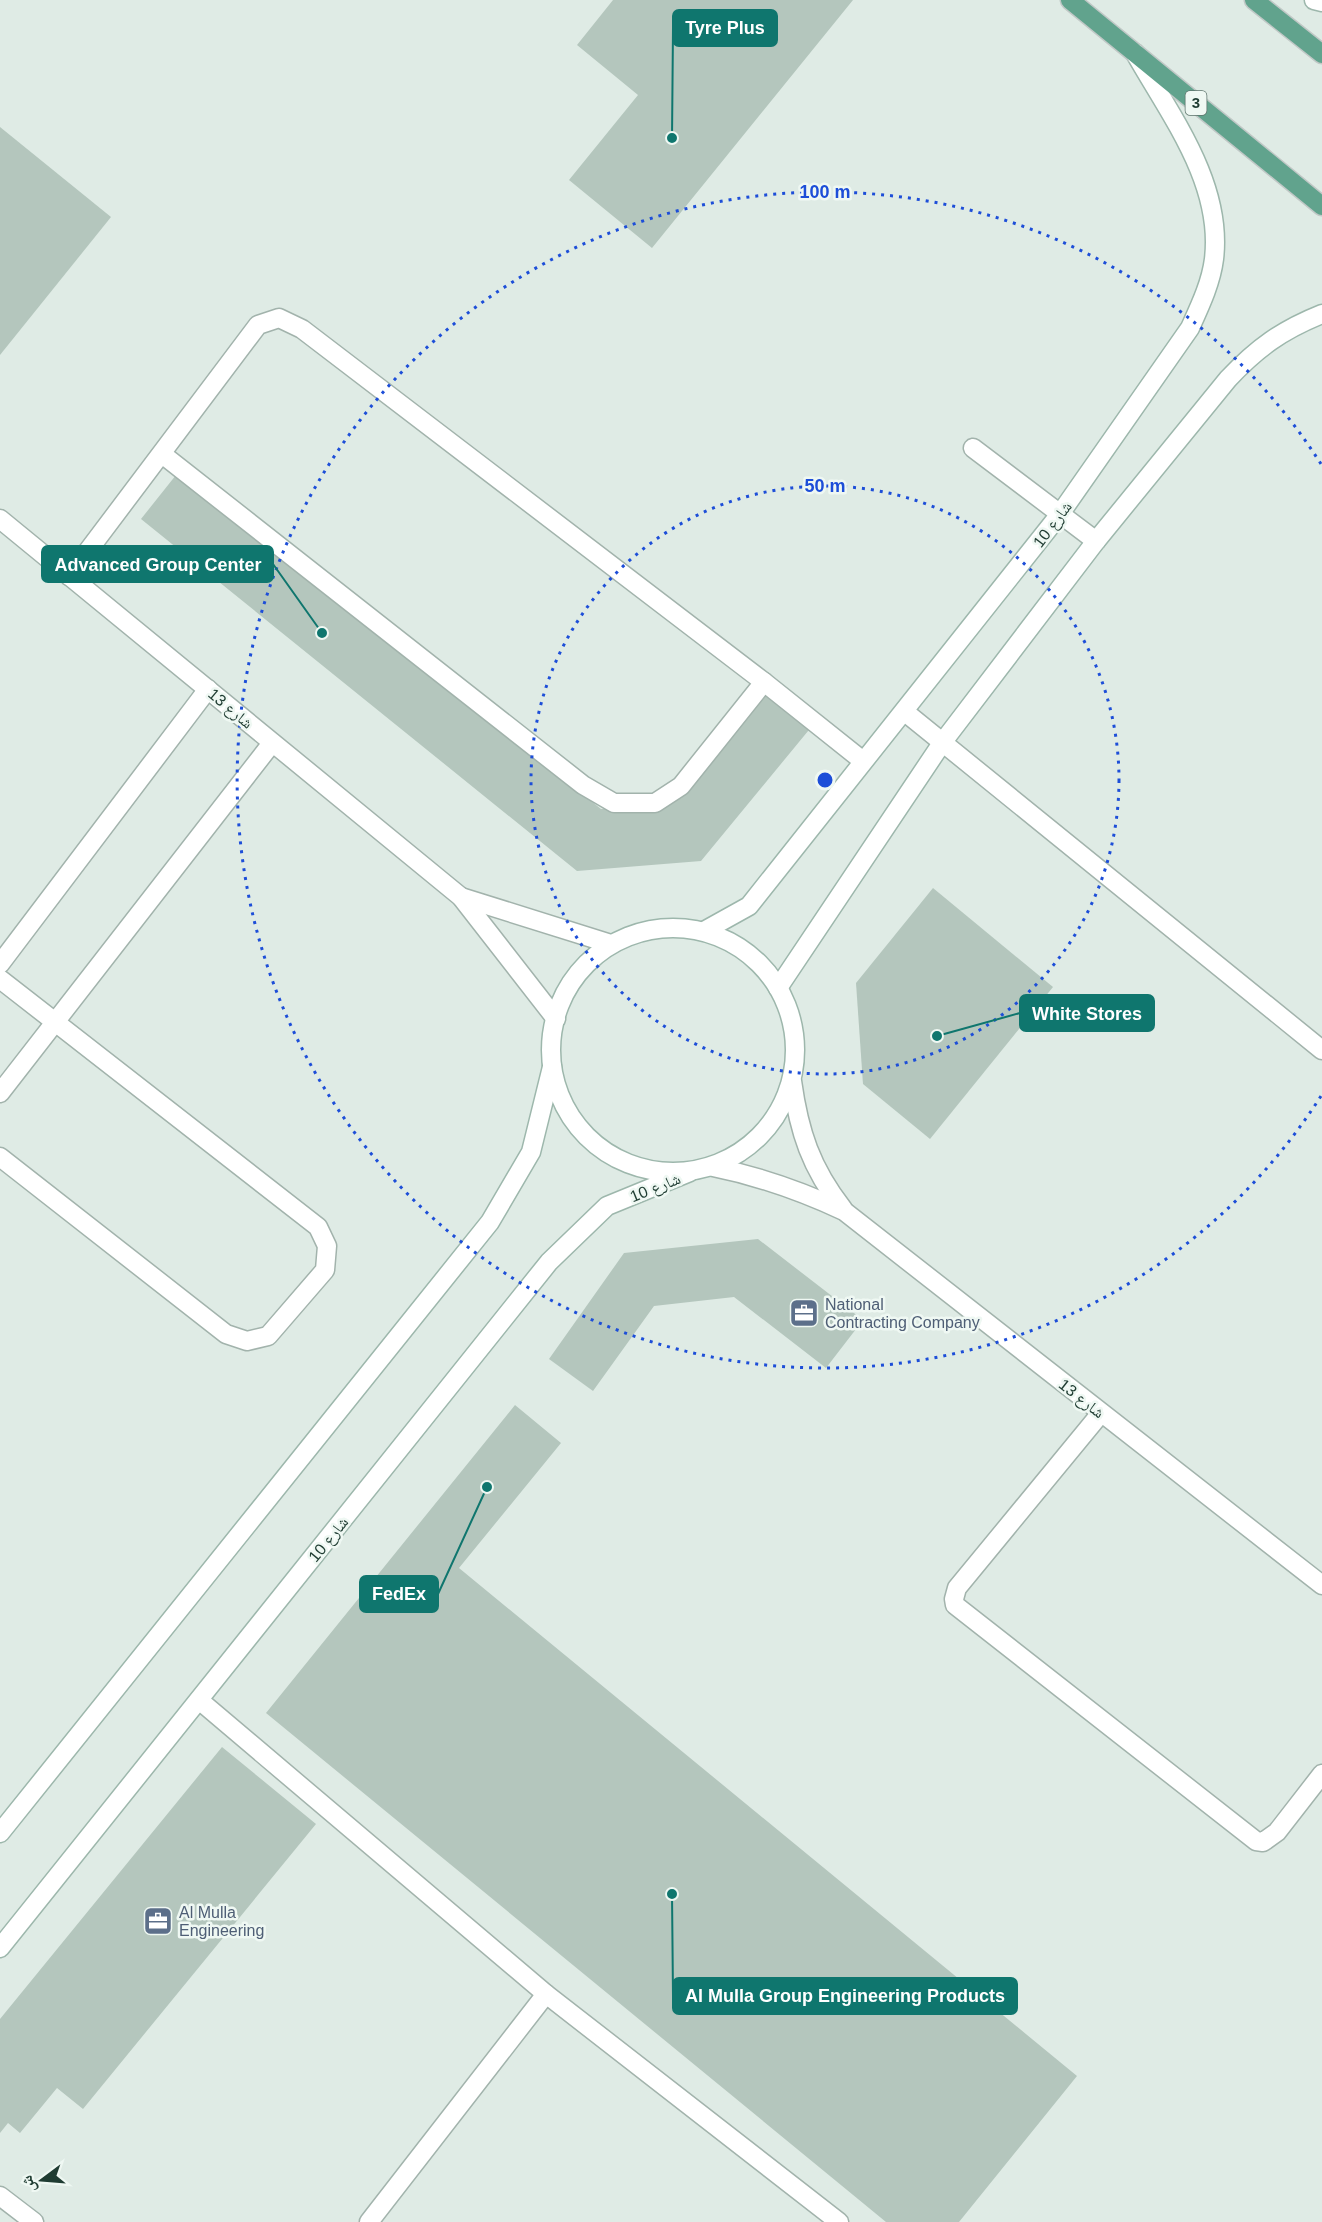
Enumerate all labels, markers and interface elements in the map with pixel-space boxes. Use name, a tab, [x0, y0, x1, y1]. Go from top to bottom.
callout: Tyre Plus	[673, 10, 777, 46]
text: Tyre Plus	[685, 18, 765, 38]
road number: 3	[1186, 91, 1206, 115]
text: 100 m	[799, 182, 851, 202]
text: 50 m	[804, 476, 846, 496]
street label: شارع 10	[1030, 498, 1077, 552]
callout: Advanced Group Center	[42, 546, 273, 582]
text: Advanced Group Center	[54, 555, 262, 575]
street label: شارع 13	[204, 685, 256, 733]
centre of rings	[815, 770, 835, 790]
callout: White Stores	[1020, 995, 1154, 1031]
text: White Stores	[1032, 1004, 1142, 1024]
street label: شارع 10	[628, 1170, 684, 1207]
place label: National Contracting Company	[825, 1296, 980, 1331]
office icon: National Contracting Company	[788, 1297, 820, 1329]
street label: شارع 13	[1054, 1375, 1108, 1423]
street label: شارع 10	[305, 1513, 353, 1566]
callout: FedEx	[360, 1576, 438, 1612]
text: FedEx	[372, 1584, 426, 1604]
place label: Al Mulla Engineering	[179, 1904, 264, 1939]
office icon: Al Mulla Engineering	[142, 1905, 174, 1937]
callout: Al Mulla Group Engineering Products	[673, 1978, 1017, 2014]
text: Al Mulla Group Engineering Products	[685, 1986, 1005, 2006]
north arrow	[12, 2150, 72, 2210]
text: ش	[18, 2173, 40, 2195]

